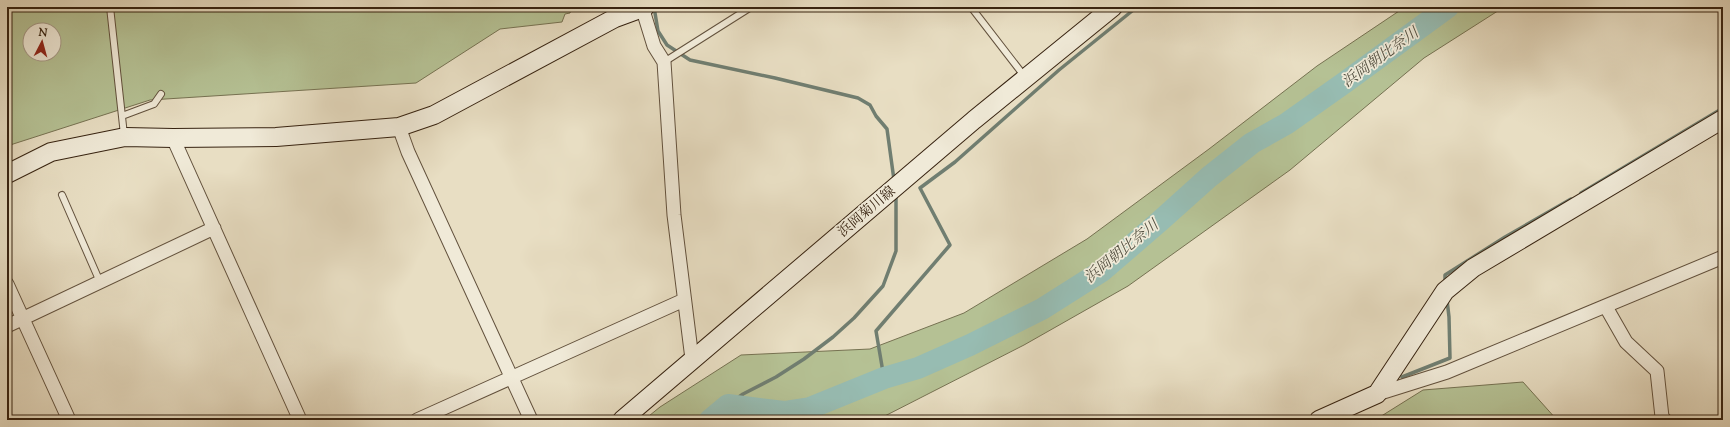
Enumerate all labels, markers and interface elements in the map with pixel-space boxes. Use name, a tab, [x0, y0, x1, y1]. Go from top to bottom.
north arrow	[22, 22, 62, 62]
water label: 浜岡朝比奈川	[1338, 22, 1425, 93]
text: N	[37, 25, 48, 41]
street label: 浜岡菊川線	[834, 182, 901, 243]
water label: 浜岡朝比奈川	[1080, 214, 1165, 289]

